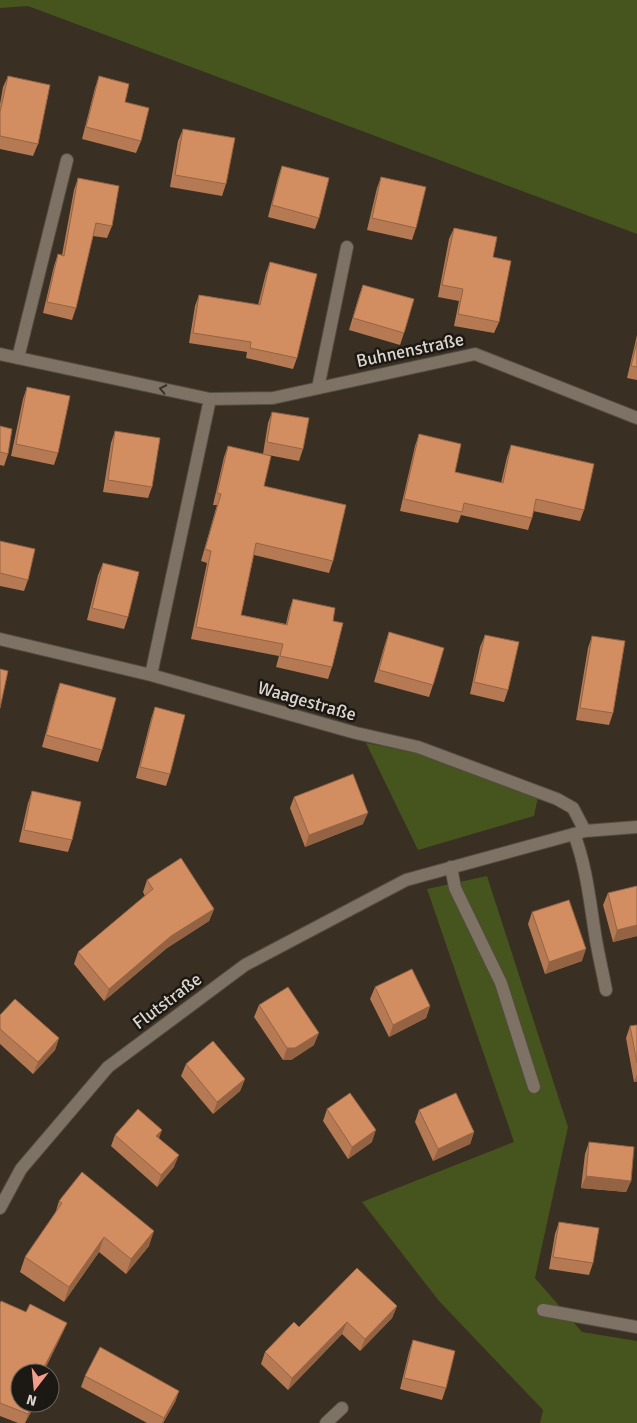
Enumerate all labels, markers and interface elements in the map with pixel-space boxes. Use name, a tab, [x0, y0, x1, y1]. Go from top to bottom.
street label: Buhnenstraße	[354, 328, 466, 372]
one-way arrow	[158, 384, 167, 395]
street label: Waagestraße	[255, 676, 359, 726]
street label: Flutstraße	[128, 968, 206, 1034]
north arrow	[10, 1363, 60, 1413]
text: N	[25, 1391, 39, 1410]

